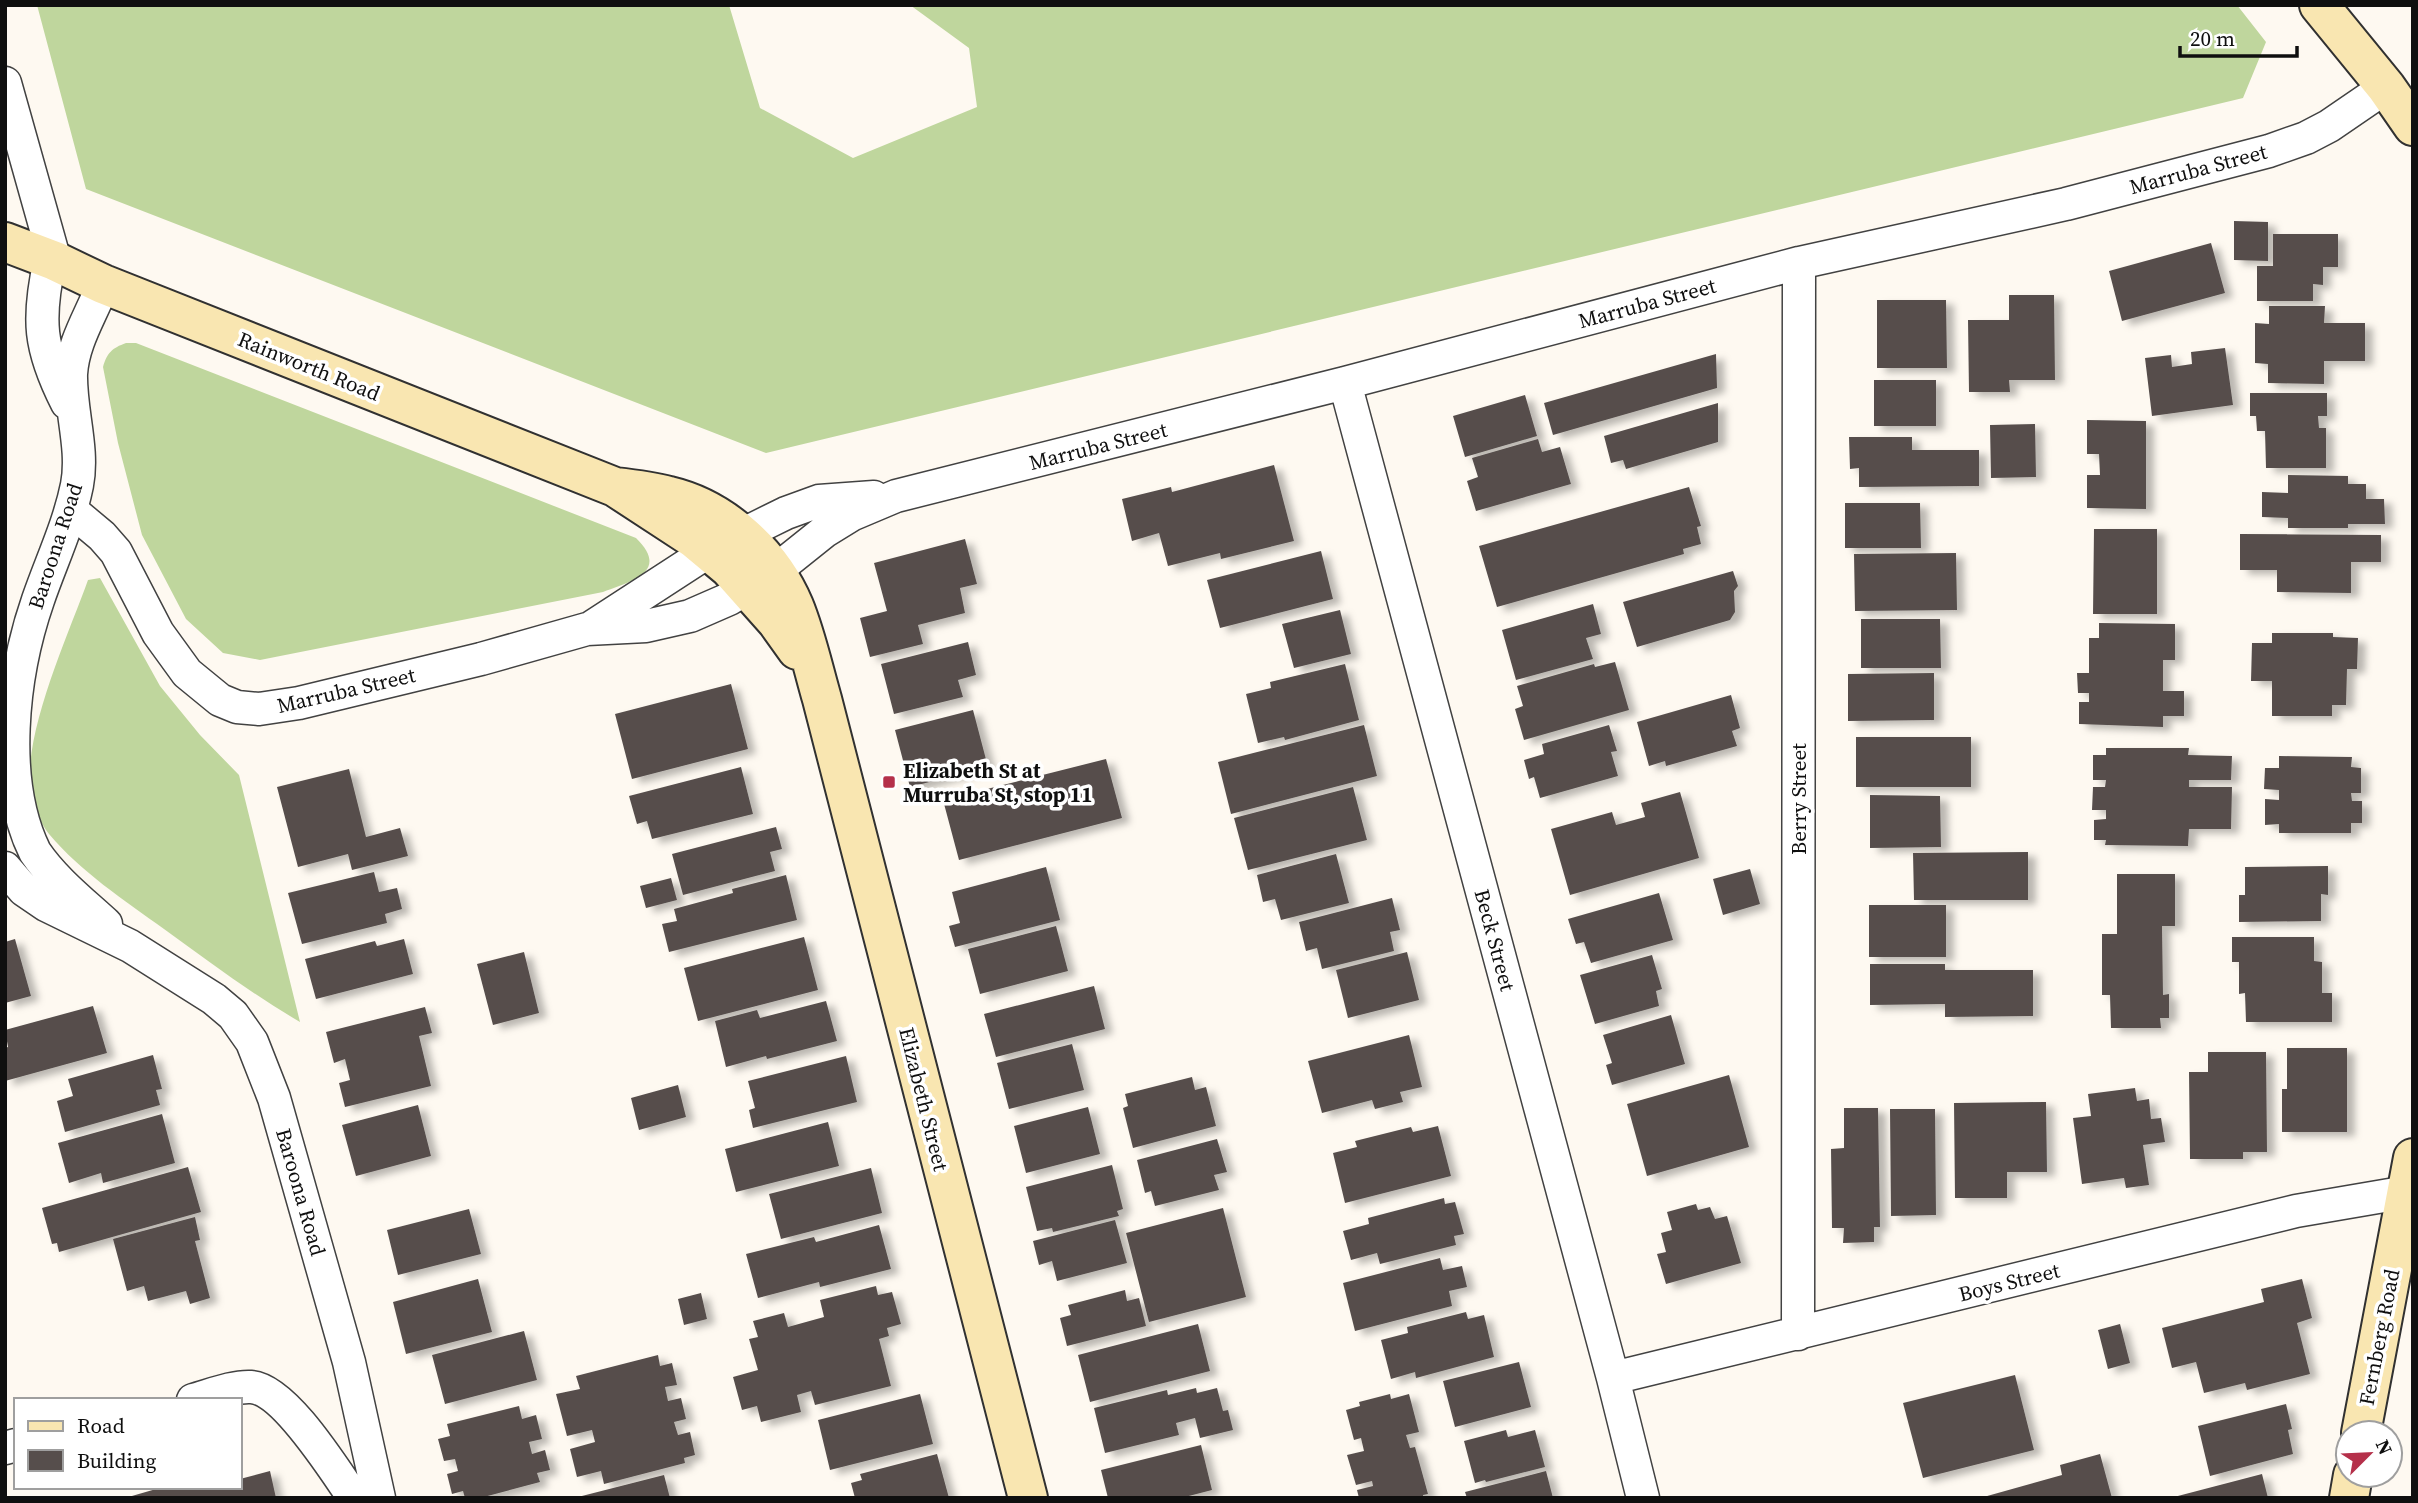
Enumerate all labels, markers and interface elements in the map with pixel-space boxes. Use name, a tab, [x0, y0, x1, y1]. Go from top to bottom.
scale bar	[2180, 14, 2297, 58]
text: 20 m	[2190, 24, 2235, 53]
street label: Marruba Street	[2126, 137, 2270, 201]
street label: Marruba Street	[1575, 271, 1719, 335]
street label: Rainworth Road	[234, 324, 385, 408]
street label: Marruba Street	[1026, 415, 1170, 477]
street label: Baroona Road	[21, 479, 89, 613]
street label: Marruba Street	[274, 660, 418, 720]
street label: Berry Street	[1784, 743, 1813, 855]
place label: Elizabeth St at Murruba St, stop 11	[903, 756, 1093, 809]
marker: Elizabeth St at Murruba St, stop 11	[881, 774, 897, 790]
street label: Beck Street	[1467, 886, 1523, 994]
street label: Elizabeth Street	[892, 1024, 956, 1174]
street label: Baroona Road	[269, 1125, 333, 1259]
street label: Boys Street	[1955, 1255, 2063, 1309]
street label: Fernberg Road	[2352, 1266, 2406, 1408]
legend	[14, 1398, 242, 1489]
text: Road	[77, 1411, 125, 1440]
north arrow	[2334, 1419, 2404, 1489]
text: N	[2370, 1435, 2399, 1459]
text: Building	[77, 1446, 156, 1475]

